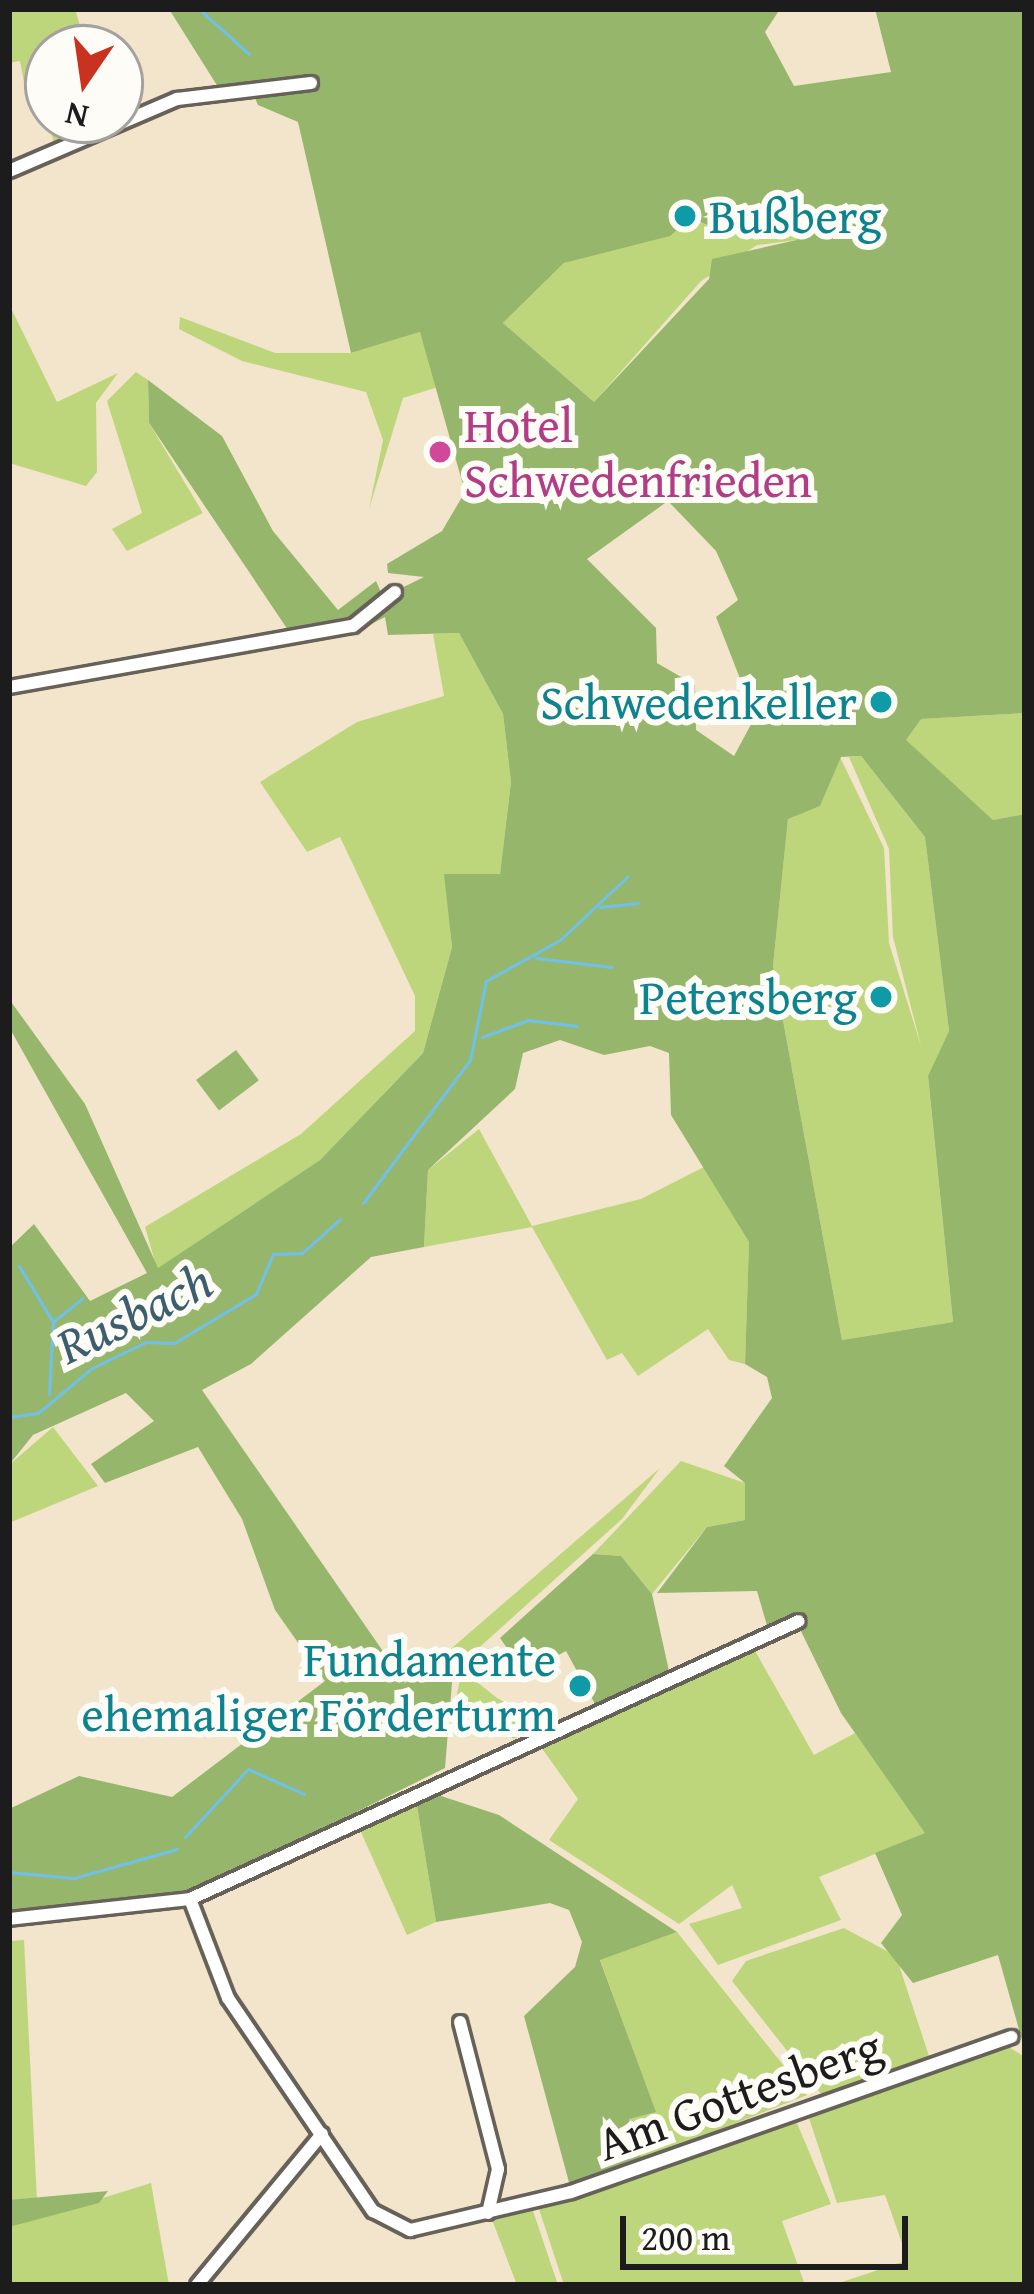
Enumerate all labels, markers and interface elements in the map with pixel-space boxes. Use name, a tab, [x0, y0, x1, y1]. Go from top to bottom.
north arrow	[24, 24, 144, 144]
text: N	[60, 90, 93, 142]
place label: Bußberg	[709, 187, 881, 245]
marker: Bußberg	[672, 203, 698, 229]
place label: Hotel Schwedenfrieden	[464, 395, 812, 508]
marker: Hotel Schwedenfrieden	[427, 439, 453, 465]
place label: Schwedenkeller	[540, 673, 857, 731]
marker: Schwedenkeller	[868, 689, 894, 715]
place label: Petersberg	[639, 968, 857, 1026]
marker: Petersberg	[868, 984, 894, 1010]
water label: Rusbach	[46, 1249, 222, 1377]
place label: Fundamente ehemaliger Förderturm	[81, 1629, 556, 1742]
marker: Fundamente ehemaliger Förderturm	[567, 1673, 593, 1699]
street label: Am Gottesberg	[589, 2016, 889, 2172]
scale bar	[626, 2192, 914, 2266]
text: 200 m	[641, 2210, 730, 2263]

